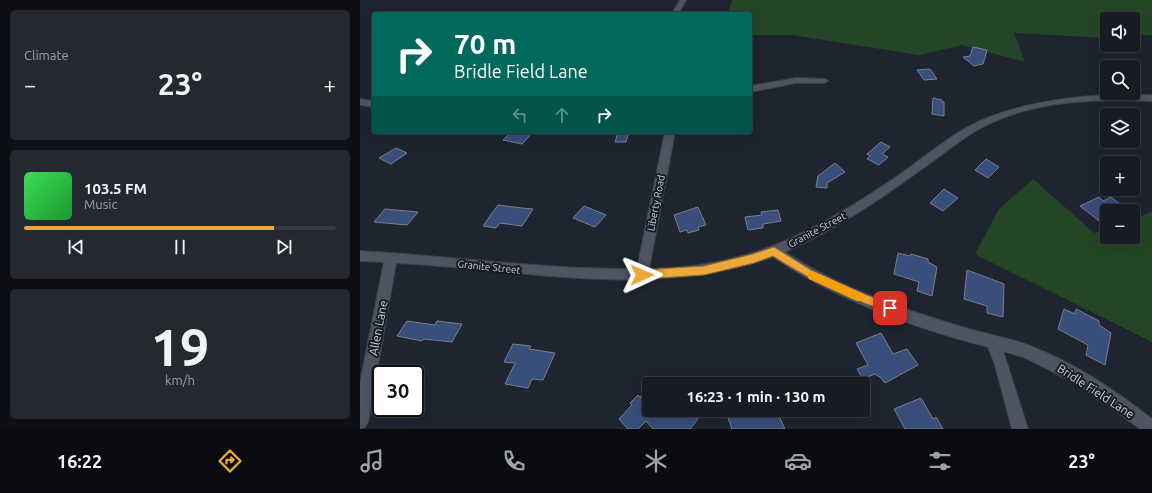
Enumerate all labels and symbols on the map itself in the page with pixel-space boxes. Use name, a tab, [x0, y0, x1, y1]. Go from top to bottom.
street label: Liberty Road	[645, 174, 667, 232]
street label: Granite Street	[786, 210, 848, 250]
position arrow	[621, 254, 663, 296]
street label: Granite Street	[457, 258, 521, 276]
pin	[873, 291, 907, 325]
street label: Allen Lane	[366, 299, 390, 357]
street label: Bridle Field Lane	[1055, 361, 1137, 421]
speed limit sign: 30	[372, 365, 424, 417]

